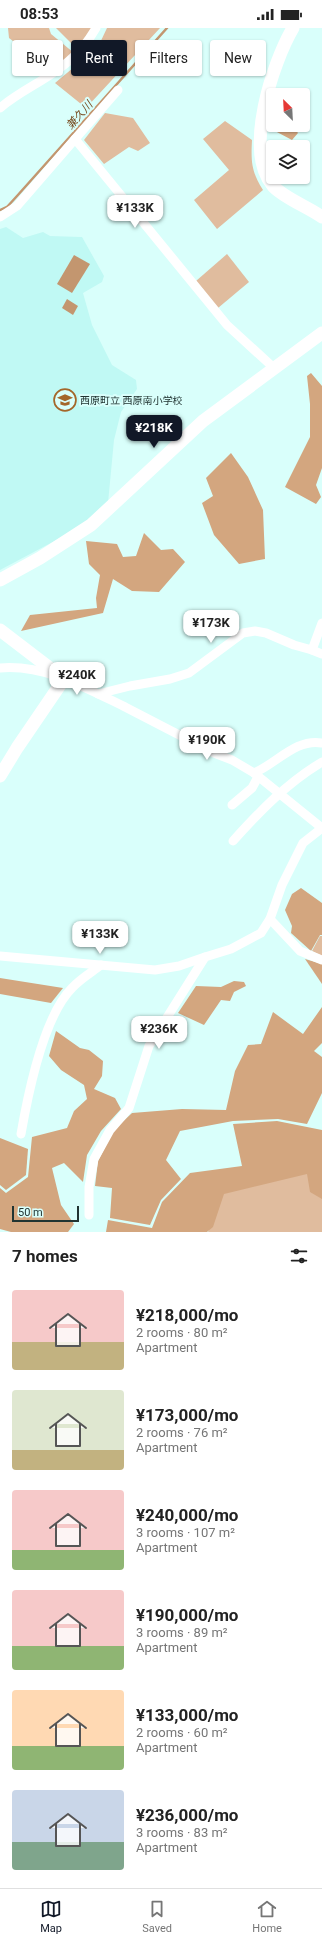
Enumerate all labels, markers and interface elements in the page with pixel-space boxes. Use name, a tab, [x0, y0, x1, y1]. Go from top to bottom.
text: 08:53	[20, 5, 59, 23]
chip: Buy	[12, 40, 63, 76]
chip: Rent	[71, 40, 127, 76]
chip: Filters	[135, 40, 202, 76]
chip: New	[210, 40, 266, 76]
north arrow	[266, 88, 310, 132]
map controls	[266, 88, 310, 184]
water label: 兼久川	[64, 98, 96, 132]
button: layers	[266, 140, 310, 184]
pin: ¥133K	[107, 195, 163, 229]
text: ¥133K	[116, 200, 154, 215]
school or university icon: 西原町立 西原南小学校	[52, 387, 78, 413]
place label: 西原町立 西原南小学校	[80, 395, 182, 406]
pin: ¥218K	[126, 415, 182, 449]
text: ¥218K	[135, 420, 173, 435]
pin: ¥173K	[183, 610, 239, 644]
text: ¥173K	[192, 615, 230, 630]
pin: ¥240K	[49, 662, 105, 696]
text: ¥240K	[58, 667, 96, 682]
pin: ¥190K	[179, 727, 235, 761]
text: ¥190K	[188, 732, 226, 747]
pin: ¥133K	[72, 921, 128, 955]
text: ¥133K	[81, 926, 119, 941]
pin: ¥236K	[131, 1016, 187, 1050]
text: ¥236K	[140, 1021, 178, 1036]
scale bar	[12, 1204, 79, 1223]
text: 50 m	[18, 1206, 43, 1219]
icon: filters	[288, 1245, 310, 1267]
text: 7 homes	[12, 1246, 78, 1266]
text: ¥218,000/mo	[136, 1305, 238, 1325]
icon: home	[44, 1306, 92, 1354]
text: 2 rooms · 80 m²	[136, 1325, 228, 1340]
text: Apartment	[136, 1340, 198, 1355]
text: ¥173,000/mo	[136, 1405, 238, 1425]
icon: home	[44, 1406, 92, 1454]
text: 2 rooms · 76 m²	[136, 1425, 228, 1440]
text: Apartment	[136, 1440, 198, 1455]
text: ¥240,000/mo	[136, 1505, 238, 1525]
icon: home	[44, 1506, 92, 1554]
text: 3 rooms · 107 m²	[136, 1525, 235, 1540]
text: Apartment	[136, 1540, 198, 1555]
text: ¥190,000/mo	[136, 1605, 238, 1625]
icon: home	[44, 1606, 92, 1654]
text: 3 rooms · 89 m²	[136, 1625, 228, 1640]
text: Apartment	[136, 1640, 198, 1655]
text: ¥133,000/mo	[136, 1705, 238, 1725]
icon: home	[44, 1706, 92, 1754]
text: 2 rooms · 60 m²	[136, 1725, 228, 1740]
text: Apartment	[136, 1740, 198, 1755]
text: ¥236,000/mo	[136, 1805, 238, 1825]
icon: home	[44, 1806, 92, 1854]
text: 3 rooms · 83 m²	[136, 1825, 228, 1840]
text: Apartment	[136, 1840, 198, 1855]
tab: Map	[40, 1898, 62, 1935]
tab: Saved	[142, 1898, 172, 1935]
tab: Home	[252, 1898, 282, 1935]

